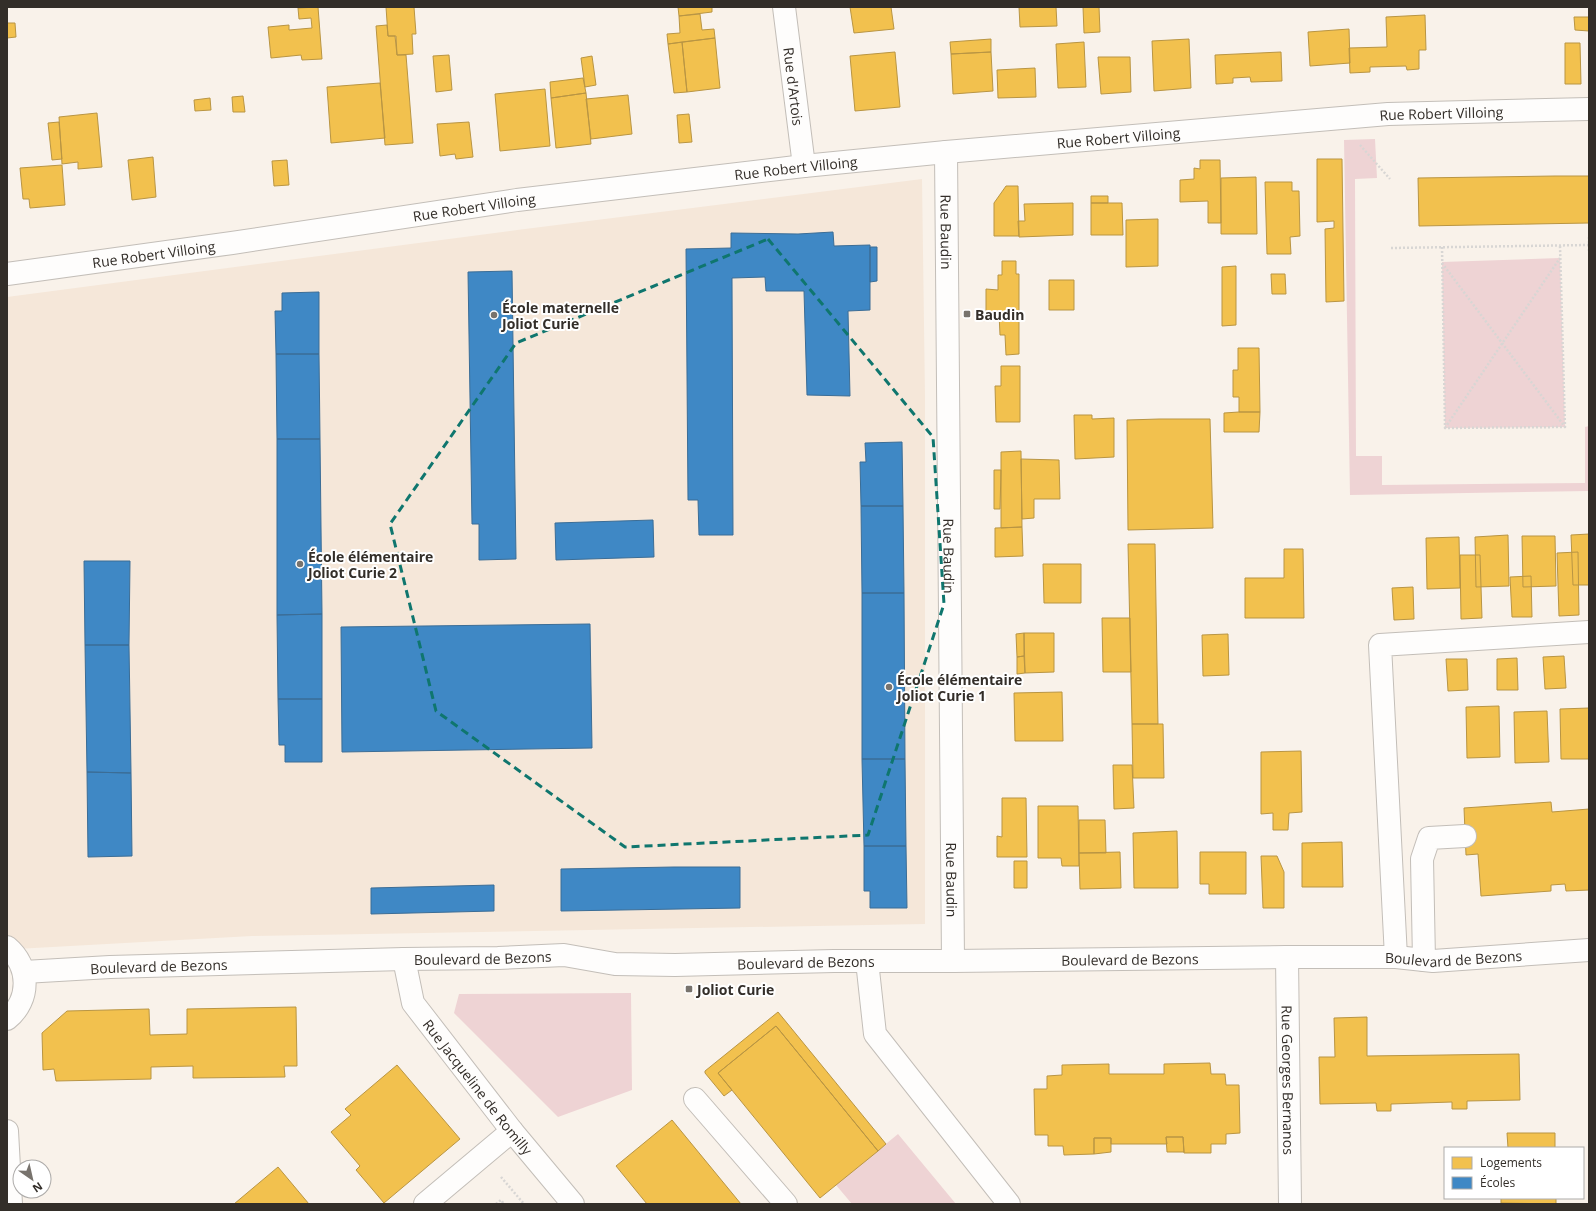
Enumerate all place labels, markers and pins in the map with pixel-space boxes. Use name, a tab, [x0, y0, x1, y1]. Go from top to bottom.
place label: École maternelle Joliot Curie	[500, 298, 619, 333]
place label: Baudin	[975, 305, 1024, 324]
marker: Baudin	[962, 309, 972, 319]
marker: École maternelle Joliot Curie	[489, 310, 499, 320]
place label: École élémentaire Joliot Curie 2	[306, 547, 433, 582]
marker: École élémentaire Joliot Curie 2	[295, 559, 305, 569]
place label: École élémentaire Joliot Curie 1	[895, 670, 1022, 705]
marker: École élémentaire Joliot Curie 1	[884, 682, 894, 692]
place label: Joliot Curie	[695, 980, 774, 999]
marker: Joliot Curie	[684, 984, 694, 994]

